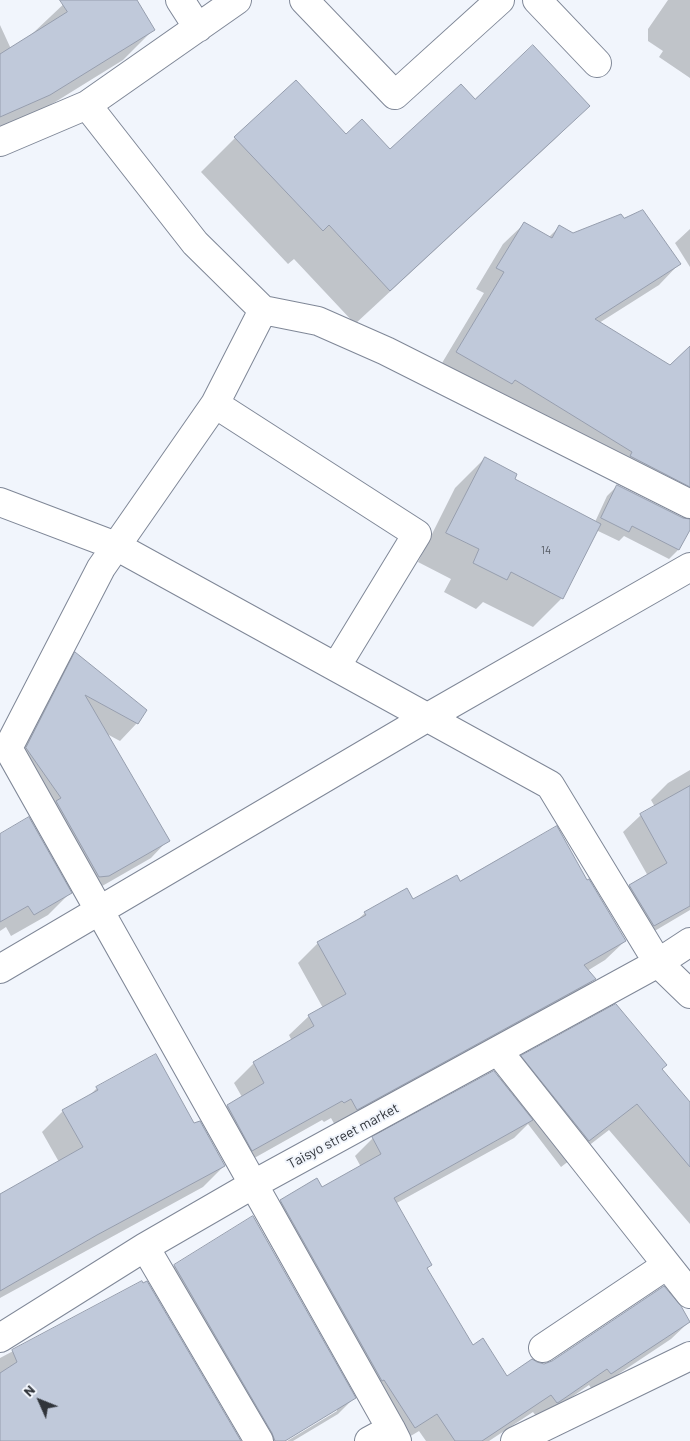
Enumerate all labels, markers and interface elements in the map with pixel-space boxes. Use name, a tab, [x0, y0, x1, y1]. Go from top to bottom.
house number: 14	[541, 543, 551, 557]
street label: Taisyo street market	[284, 1099, 402, 1173]
north arrow	[15, 1376, 65, 1426]
text: N	[20, 1381, 38, 1399]

